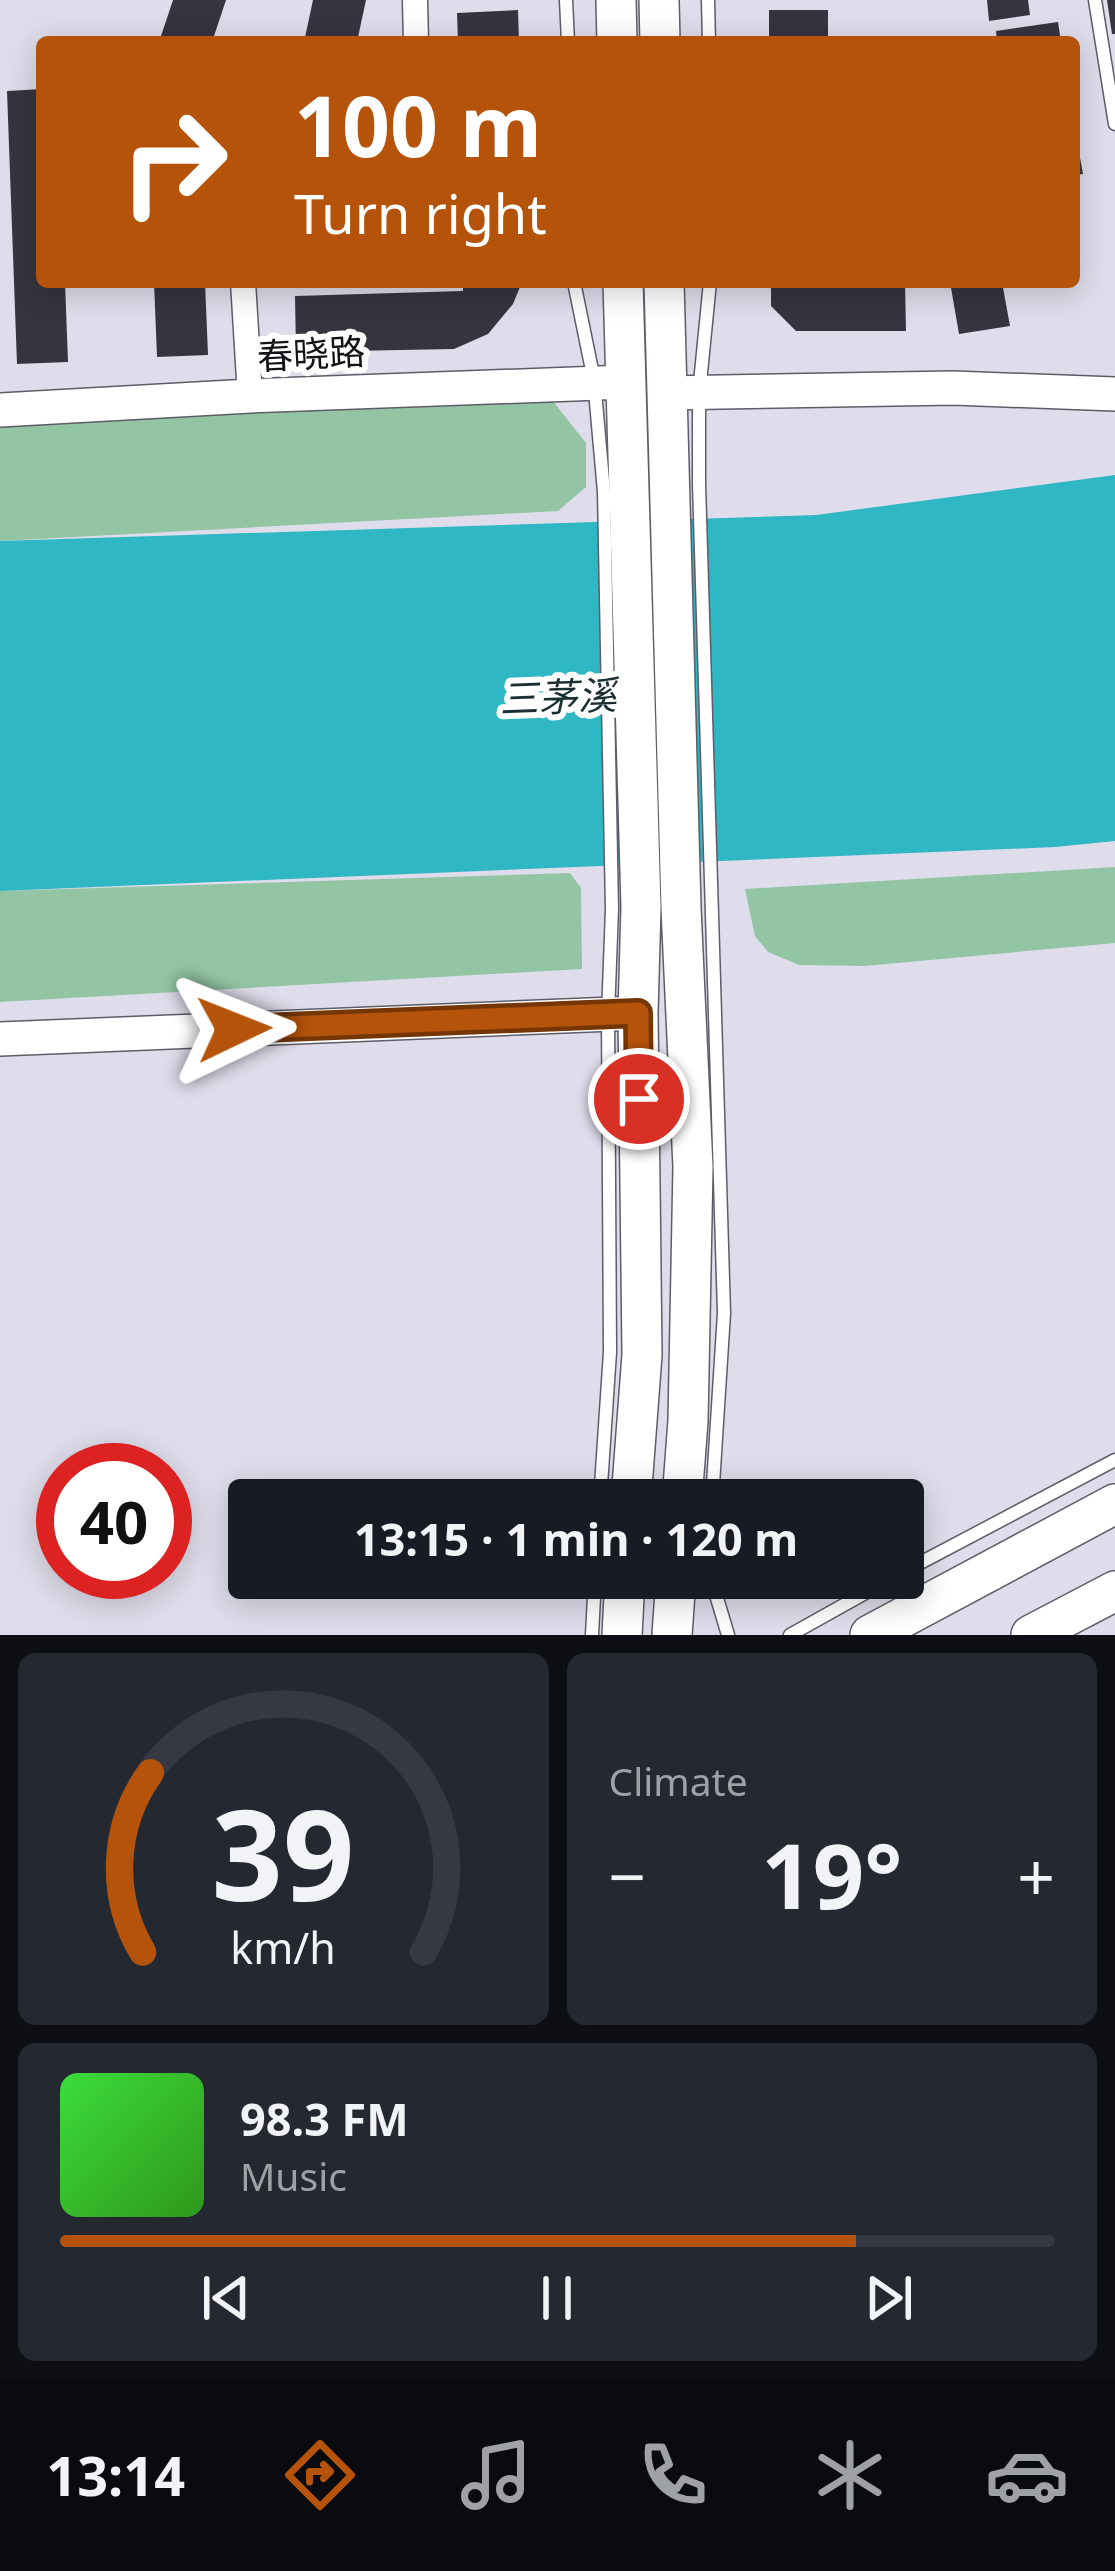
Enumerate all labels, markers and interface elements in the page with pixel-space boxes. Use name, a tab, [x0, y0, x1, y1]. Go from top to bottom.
text: 100 m	[294, 67, 542, 182]
icon: right	[96, 84, 252, 240]
text: Turn right	[294, 176, 547, 250]
street label: 春晓路	[256, 326, 366, 381]
water label: 三茅溪	[499, 667, 621, 724]
position arrow	[171, 966, 297, 1092]
pin	[588, 1048, 690, 1150]
icon: arrive	[606, 1066, 672, 1132]
speed limit sign: 40	[36, 1443, 192, 1599]
text: 13:15 · 1 min · 120 m	[354, 1508, 798, 1569]
text: Climate	[609, 1754, 748, 1807]
text: 39	[212, 1768, 355, 1938]
text: 19°	[761, 1813, 902, 1935]
text: −	[609, 1830, 646, 1920]
text: +	[1017, 1830, 1055, 1920]
text: km/h	[231, 1918, 336, 1977]
text: 98.3 FM	[240, 2088, 409, 2149]
text: Music	[240, 2149, 347, 2202]
icon: previous	[193, 2265, 259, 2331]
icon: pause	[524, 2265, 590, 2331]
icon: next	[856, 2265, 922, 2331]
icon: directions	[278, 2433, 362, 2517]
icon: music	[454, 2433, 538, 2517]
icon: phone	[631, 2433, 715, 2517]
icon: climate	[808, 2433, 892, 2517]
icon: car	[985, 2433, 1069, 2517]
text: 13:14	[46, 2438, 185, 2512]

